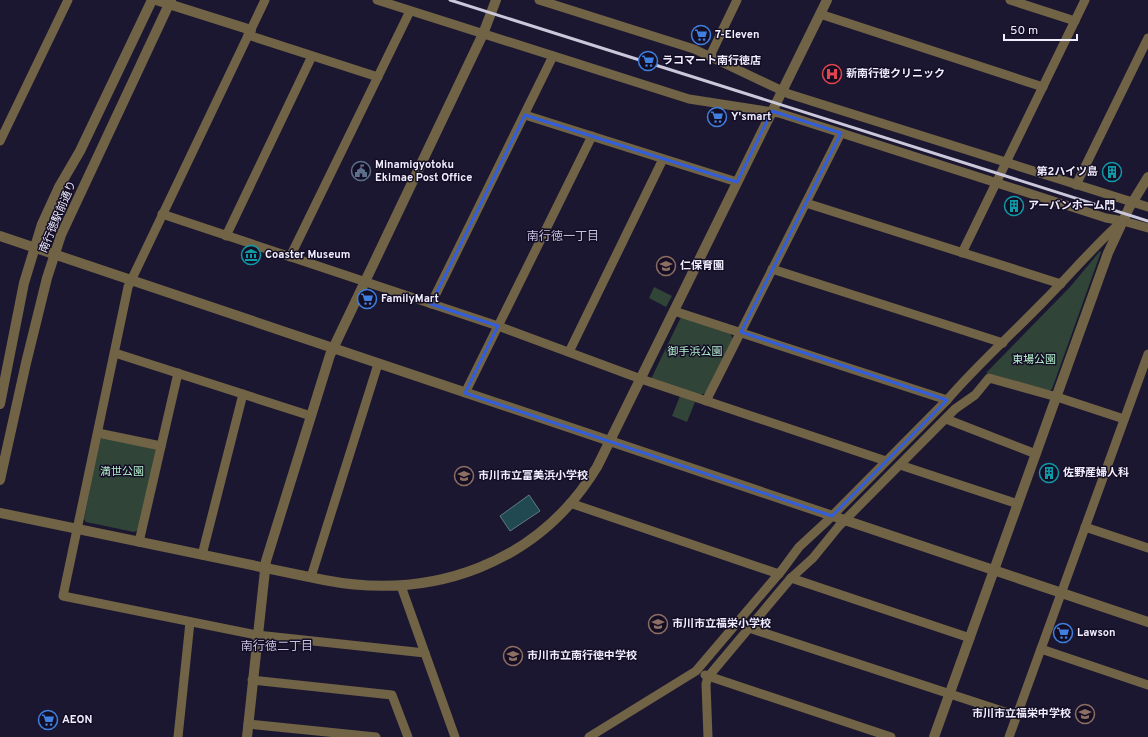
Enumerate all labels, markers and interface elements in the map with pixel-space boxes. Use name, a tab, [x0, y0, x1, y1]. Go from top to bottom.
scale bar	[1004, 16, 1077, 42]
text: 50 m	[1010, 23, 1038, 39]
supermarket icon: 7-Eleven	[690, 24, 712, 46]
place label: 7-Eleven	[715, 28, 759, 42]
supermarket icon: ラコマート南行徳店	[637, 50, 659, 72]
place label: ラコマート南行徳店	[662, 54, 761, 68]
hospital icon: 新南行徳クリニック	[821, 63, 843, 85]
place label: 新南行徳クリニック	[846, 67, 945, 81]
supermarket icon: Y'smart	[706, 106, 728, 128]
place label: Y'smart	[731, 110, 771, 124]
place label: Minamigyotoku Ekimae Post Office	[375, 158, 472, 185]
public building icon: Minamigyotoku Ekimae Post Office	[350, 160, 372, 182]
building icon: 第2ハイツ島	[1101, 161, 1123, 183]
place label: 第2ハイツ島	[1036, 165, 1098, 179]
street label: 南行徳駅前通り	[37, 179, 79, 255]
building icon: アーバンホーム門	[1003, 195, 1025, 217]
place label: アーバンホーム門	[1028, 199, 1115, 213]
district label: 南行徳一丁目	[527, 229, 599, 245]
museum icon: Coaster Museum	[240, 244, 262, 266]
place label: Coaster Museum	[265, 248, 350, 262]
school or university icon: 仁保育園	[655, 255, 677, 277]
place label: 仁保育園	[680, 259, 724, 273]
supermarket icon: FamilyMart	[356, 288, 378, 310]
place label: FamilyMart	[381, 292, 439, 306]
park label: 御手浜公園	[667, 345, 723, 359]
park label: 東場公園	[1012, 353, 1056, 367]
building icon: 佐野産婦人科	[1038, 462, 1060, 484]
park label: 満世公園	[100, 465, 144, 479]
school or university icon: 市川市立富美浜小学校	[453, 465, 475, 487]
place label: 佐野産婦人科	[1063, 466, 1129, 480]
place label: 市川市立富美浜小学校	[478, 469, 588, 483]
school or university icon: 市川市立福栄小学校	[647, 613, 669, 635]
place label: 市川市立福栄小学校	[672, 617, 771, 631]
supermarket icon: Lawson	[1052, 622, 1074, 644]
place label: Lawson	[1077, 626, 1115, 640]
district label: 南行徳二丁目	[241, 639, 313, 655]
school or university icon: 市川市立南行徳中学校	[502, 645, 524, 667]
place label: 市川市立南行徳中学校	[527, 649, 637, 663]
school or university icon: 市川市立福栄中学校	[1074, 703, 1096, 725]
place label: 市川市立福栄中学校	[972, 707, 1071, 721]
supermarket icon: AEON	[37, 709, 59, 731]
place label: AEON	[62, 713, 92, 727]

